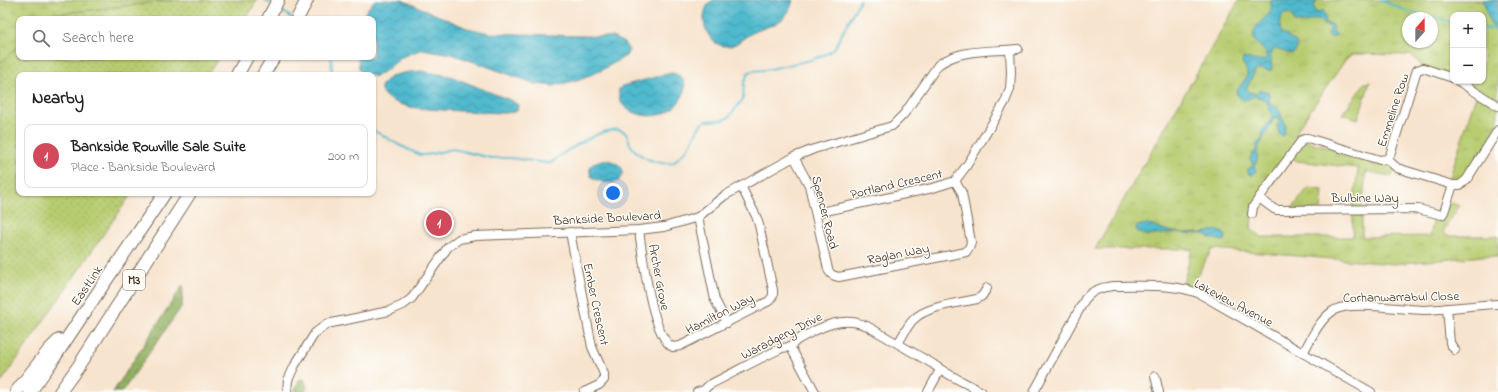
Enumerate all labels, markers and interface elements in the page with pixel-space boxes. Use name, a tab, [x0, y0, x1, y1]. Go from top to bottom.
north arrow	[1402, 12, 1438, 48]
map controls	[1450, 12, 1486, 84]
button: +	[1450, 12, 1486, 48]
search box	[16, 16, 376, 60]
icon: search	[30, 27, 52, 49]
text: Search here	[62, 27, 134, 49]
button: −	[1450, 48, 1486, 84]
street label: Emmeline Row	[1373, 71, 1414, 150]
text: Nearby	[32, 86, 84, 111]
text: Bankside Rowville Sale Suite	[71, 136, 246, 158]
text: 1	[44, 147, 48, 166]
text: 200 m	[328, 147, 359, 166]
text: Place · Bankside Boulevard	[71, 158, 215, 177]
street label: Portland Crescent	[848, 164, 945, 204]
street label: Spencer Road	[806, 174, 843, 252]
your location	[603, 183, 623, 203]
street label: Bulbine Way	[1330, 189, 1399, 209]
street label: Bankside Boulevard	[552, 206, 662, 231]
pin: 1	[426, 208, 452, 238]
street label: Raglan Way	[866, 239, 931, 271]
street label: Archer Grove	[643, 242, 674, 312]
street label: Ember Crescent	[578, 261, 614, 348]
street label: EastLink	[67, 262, 108, 310]
road number: M3	[123, 270, 145, 290]
street label: Lakeview Avenue	[1190, 274, 1276, 332]
street label: Corhanwarrabul Close	[1343, 287, 1460, 308]
street label: Hamilton Way	[682, 289, 758, 341]
street label: Waradgery Drive	[738, 308, 826, 366]

